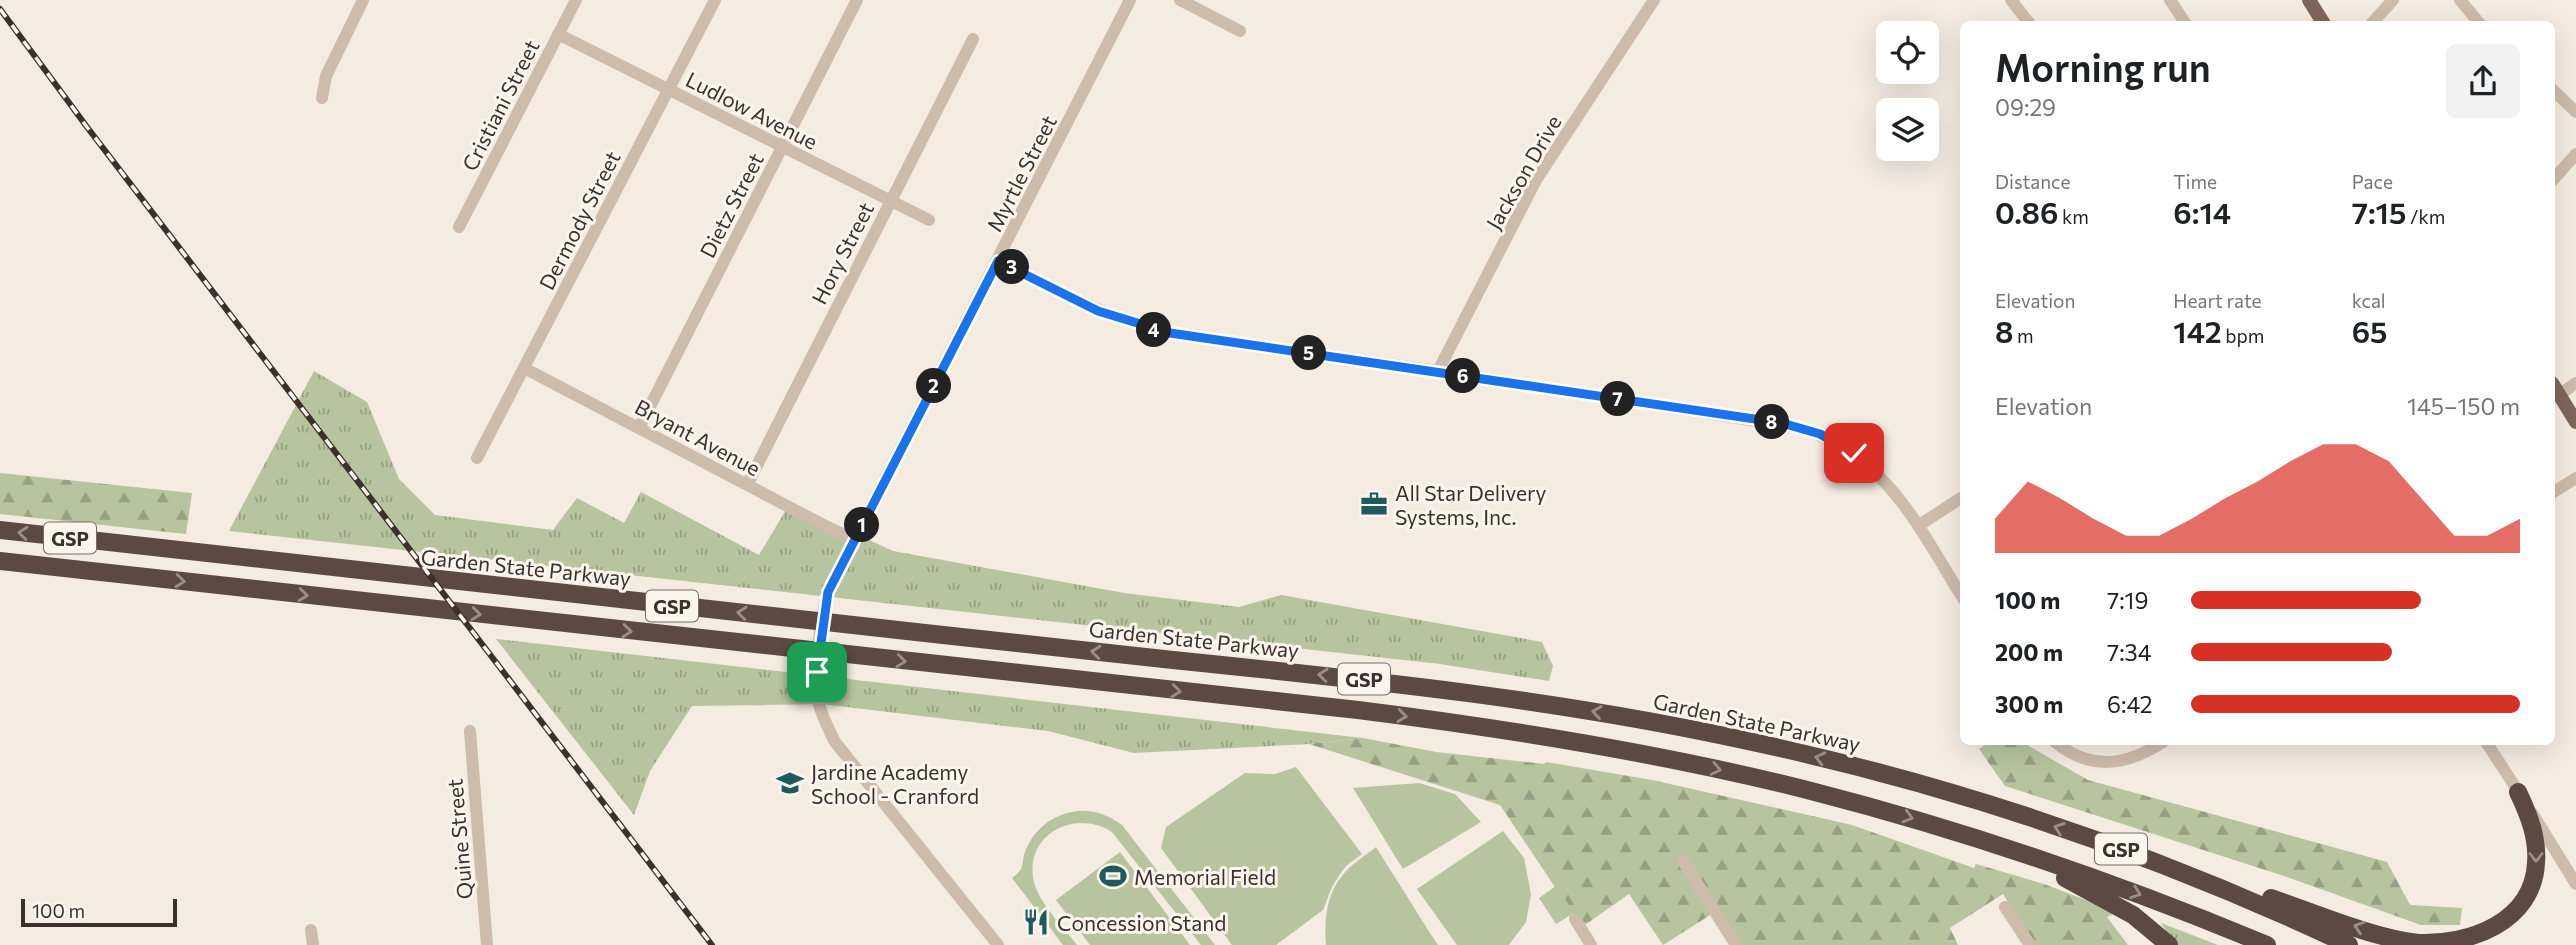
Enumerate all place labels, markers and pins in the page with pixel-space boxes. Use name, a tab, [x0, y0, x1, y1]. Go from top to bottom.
pin: 3	[995, 250, 1030, 284]
pin: 4	[1136, 312, 1172, 348]
pin: 5	[1292, 336, 1326, 370]
pin: 6	[1446, 358, 1480, 394]
pin: 2	[916, 368, 951, 404]
pin: 7	[1600, 382, 1636, 416]
pin: 8	[1754, 404, 1790, 440]
pin	[1824, 423, 1884, 483]
place label: All Star Delivery Systems, Inc.	[1395, 480, 1546, 529]
office icon: All Star Delivery Systems, Inc.	[1359, 489, 1389, 519]
pin: 1	[844, 508, 880, 542]
pin	[787, 642, 847, 702]
place label: Jardine Academy School - Cranford	[811, 759, 979, 808]
school or university icon: Jardine Academy School - Cranford	[775, 768, 805, 798]
sports icon: Memorial Field	[1098, 861, 1128, 891]
place label: Memorial Field	[1134, 864, 1276, 889]
restaurant icon: Concession Stand	[1021, 907, 1051, 937]
place label: Concession Stand	[1057, 910, 1226, 935]

